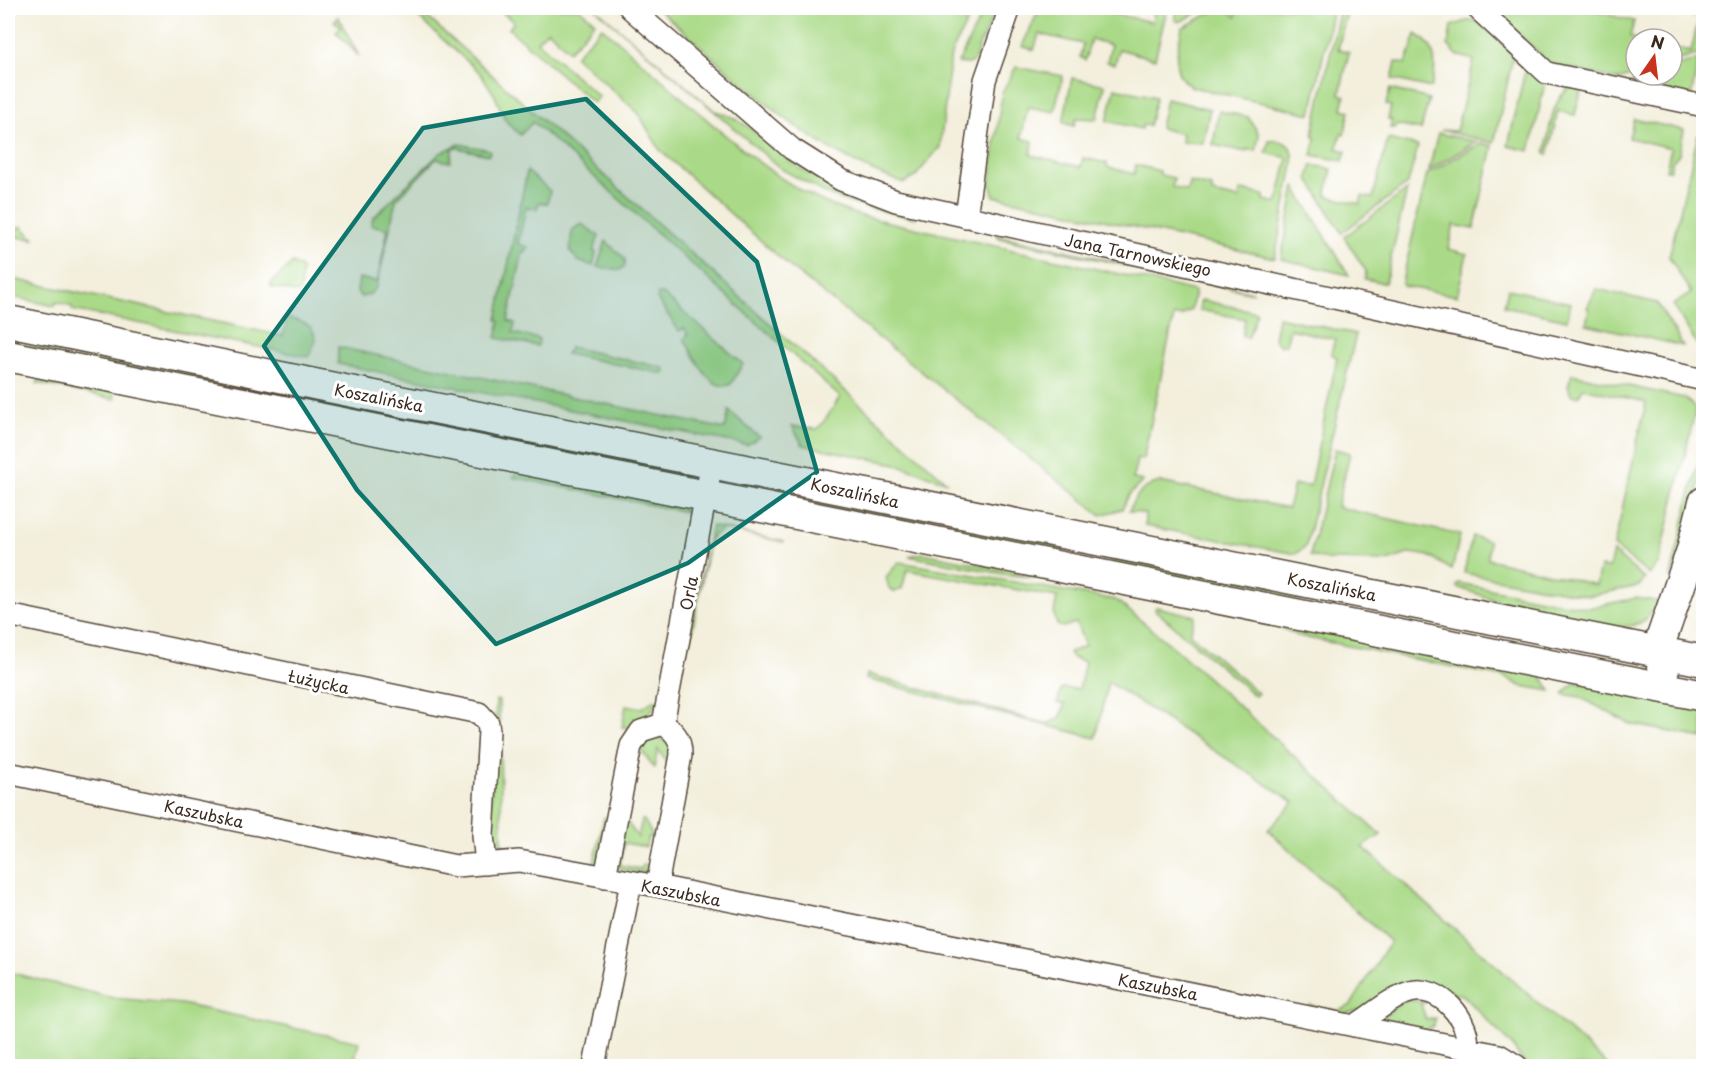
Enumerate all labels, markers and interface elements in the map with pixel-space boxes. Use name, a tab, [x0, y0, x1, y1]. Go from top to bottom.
north arrow	[1624, 27, 1684, 87]
text: N	[1649, 28, 1667, 55]
street label: Jana Tarnowskiego	[1062, 227, 1214, 281]
street label: Koszalińska	[332, 377, 426, 417]
street label: Koszalińska	[808, 471, 902, 513]
street label: Koszalińska	[1285, 566, 1379, 606]
street label: Orla	[673, 574, 703, 612]
street label: Łużycka	[285, 663, 352, 699]
street label: Kaszubska	[162, 793, 246, 833]
street label: Kaszubska	[639, 872, 723, 912]
street label: Kaszubska	[1116, 966, 1200, 1006]

